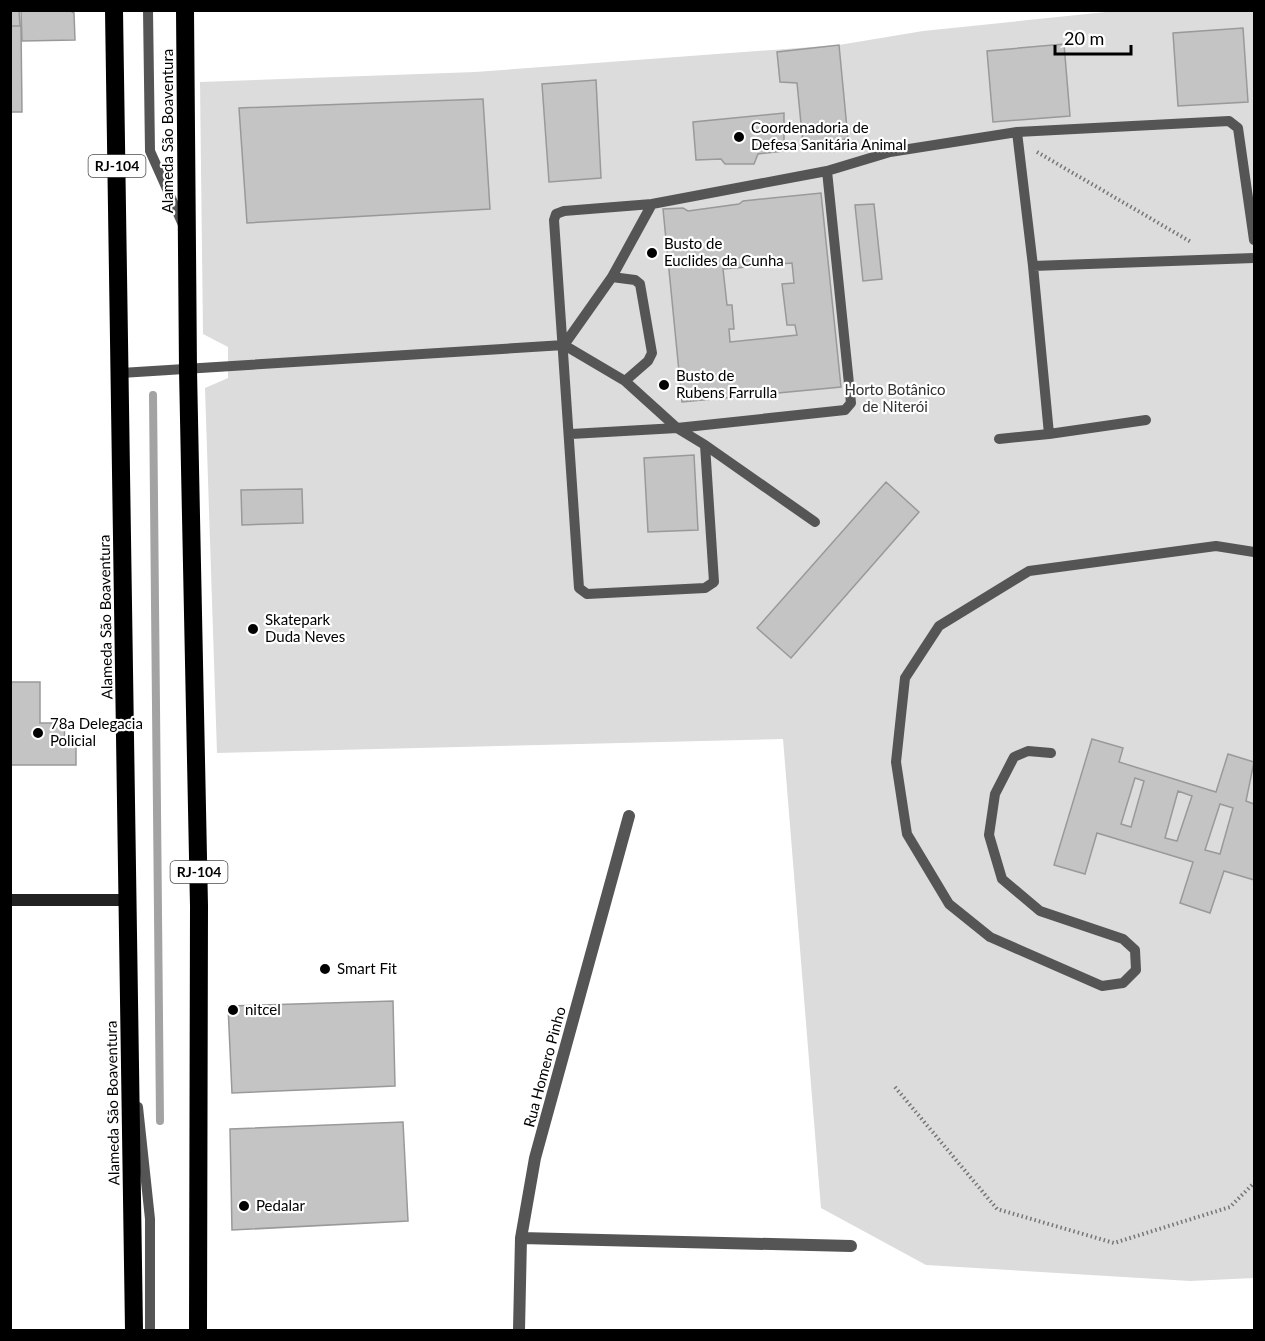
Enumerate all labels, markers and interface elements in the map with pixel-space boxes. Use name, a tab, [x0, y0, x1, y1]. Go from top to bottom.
scale bar	[1055, 18, 1132, 56]
text: 20 m	[1064, 27, 1104, 49]
street label: Alameda São Boaventura	[158, 49, 176, 213]
place label: Coordenadoria de Defesa Sanitária Animal	[751, 118, 906, 153]
marker: Coordenadoria de Defesa Sanitária Animal	[732, 130, 746, 144]
road number: RJ-104	[88, 155, 146, 177]
place label: Busto de Euclides da Cunha	[664, 234, 784, 269]
marker: Busto de Euclides da Cunha	[645, 246, 659, 260]
place label: Busto de Rubens Farrulla	[676, 366, 777, 401]
marker: Busto de Rubens Farrulla	[657, 378, 671, 392]
park label: Horto Botânico de Niterói	[844, 380, 946, 415]
street label: Alameda São Boaventura	[95, 535, 115, 699]
place label: Skatepark Duda Neves	[265, 610, 345, 645]
marker: Skatepark Duda Neves	[246, 622, 260, 636]
place label: 78a Delegacia Policial	[50, 714, 143, 749]
marker: 78a Delegacia Policial	[31, 726, 45, 740]
road number: RJ-104	[170, 861, 228, 883]
place label: Smart Fit	[337, 959, 397, 977]
marker: Smart Fit	[318, 962, 332, 976]
place label: nitcel	[245, 1000, 281, 1018]
marker: nitcel	[226, 1003, 240, 1017]
street label: Rua Homero Pinho	[519, 1005, 569, 1129]
street label: Alameda São Boaventura	[102, 1021, 122, 1185]
place label: Pedalar	[256, 1196, 305, 1214]
marker: Pedalar	[237, 1199, 251, 1213]

